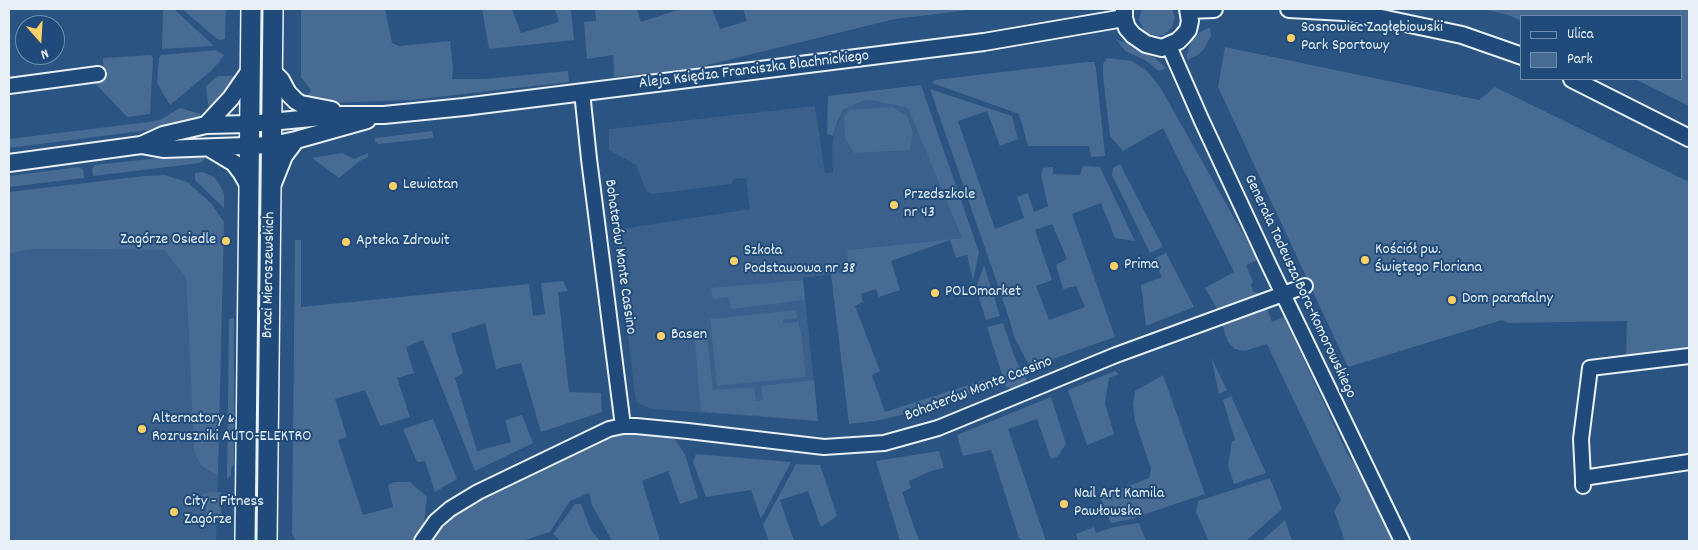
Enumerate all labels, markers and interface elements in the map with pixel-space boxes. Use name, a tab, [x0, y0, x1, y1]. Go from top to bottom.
north arrow	[15, 15, 65, 65]
legend	[1520, 15, 1683, 80]
place label: Sosnowiec Zagłębiowski Park Sportowy	[1301, 19, 1443, 57]
text: Ulica	[1567, 24, 1594, 46]
marker: Sosnowiec Zagłębiowski Park Sportowy	[1285, 32, 1297, 44]
text: N	[38, 43, 51, 64]
street label: Aleja Księdza Franciszka Blachnickiego	[638, 47, 870, 95]
text: Park	[1567, 49, 1593, 71]
street label: Generała Tadeusza Bora-Komorowskiego	[1239, 172, 1359, 402]
place label: Lewiatan	[403, 176, 458, 196]
street label: Bohaterów Monte Cassino	[599, 178, 639, 336]
marker: Lewiatan	[387, 180, 399, 192]
place label: Przedszkole nr 43	[904, 186, 975, 224]
marker: Przedszkole nr 43	[888, 199, 900, 211]
street label: Braci Mieroszewskich	[259, 212, 281, 338]
place label: Zagórze Osiedle	[120, 231, 216, 251]
place label: Apteka Zdrowit	[356, 232, 450, 252]
marker: Zagórze Osiedle	[220, 235, 232, 247]
marker: Apteka Zdrowit	[340, 236, 352, 248]
place label: Kościół pw. Świętego Floriana	[1375, 241, 1482, 279]
place label: Szkoła Podstawowa nr 38	[744, 242, 855, 280]
marker: Kościół pw. Świętego Floriana	[1359, 254, 1371, 266]
marker: Szkoła Podstawowa nr 38	[728, 255, 740, 267]
place label: Prima	[1124, 256, 1159, 276]
marker: Prima	[1108, 260, 1120, 272]
place label: POLOmarket	[945, 283, 1021, 303]
marker: POLOmarket	[929, 287, 941, 299]
place label: Dom parafialny	[1462, 290, 1553, 310]
marker: Dom parafialny	[1446, 294, 1458, 306]
place label: Basen	[671, 326, 707, 346]
marker: Basen	[655, 330, 667, 342]
street label: Bohaterów Monte Cassino	[903, 353, 1055, 427]
place label: Alternatory & Rozruszniki AUTO-ELEKTRO	[152, 410, 311, 448]
marker: Alternatory & Rozruszniki AUTO-ELEKTRO	[136, 423, 148, 435]
place label: Nail Art Kamila Pawłowska	[1074, 485, 1164, 523]
place label: City - Fitness Zagórze	[184, 493, 264, 531]
marker: Nail Art Kamila Pawłowska	[1058, 498, 1070, 510]
marker: City - Fitness Zagórze	[168, 506, 180, 518]

